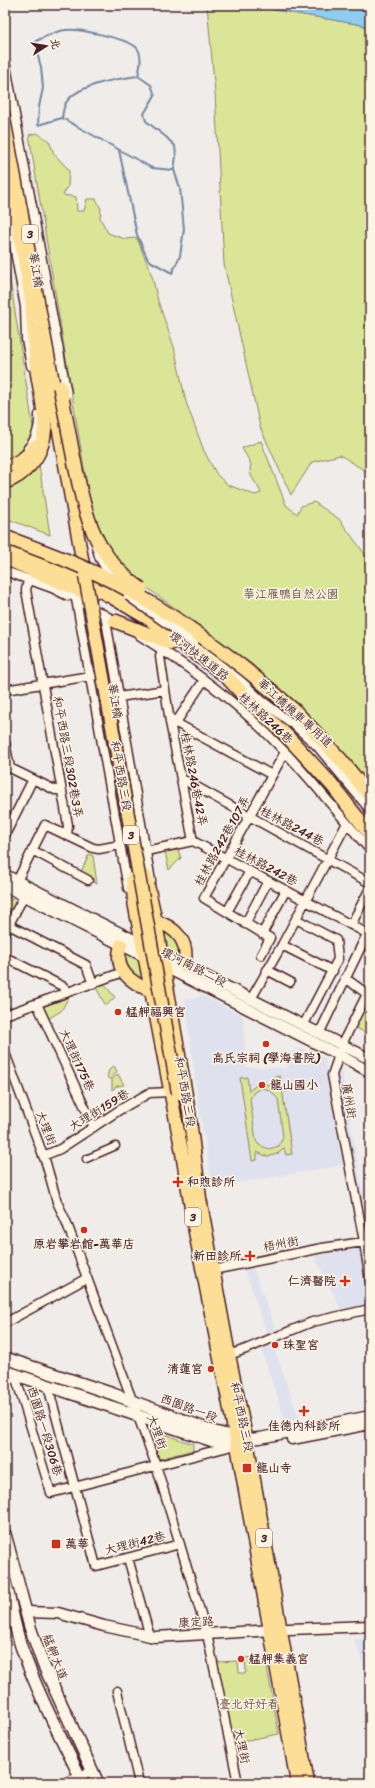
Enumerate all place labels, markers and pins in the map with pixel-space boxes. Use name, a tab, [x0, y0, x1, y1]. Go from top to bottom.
place label: 艋舺福興宮	[125, 1001, 186, 1023]
marker: 艋舺福興宮	[113, 1007, 123, 1017]
marker: 高氏宗祠 (學海書院)	[261, 1039, 271, 1049]
place label: 高氏宗祠 (學海書院)	[212, 1047, 321, 1069]
place label: 龍山國小	[270, 1074, 318, 1096]
marker: 龍山國小	[257, 1080, 267, 1090]
place label: 和煦診所	[187, 1171, 236, 1193]
marker: 和煦診所	[172, 1176, 184, 1188]
marker: 原岩攀岩館-萬華店	[79, 1225, 89, 1235]
place label: 原岩攀岩館-萬華店	[33, 1233, 135, 1255]
place label: 新田診所	[193, 1245, 242, 1267]
marker: 新田診所	[244, 1250, 256, 1262]
place label: 仁濟醫院	[288, 1270, 336, 1292]
marker: 仁濟醫院	[339, 1275, 351, 1287]
place label: 珠聖宮	[283, 1334, 319, 1356]
marker: 珠聖宮	[270, 1340, 280, 1350]
place label: 清蓮宮	[167, 1358, 203, 1380]
marker: 清蓮宮	[206, 1364, 216, 1374]
marker: 佳德內科診所	[298, 1405, 310, 1417]
place label: 佳德內科診所	[268, 1415, 341, 1437]
place label: 龍山寺	[256, 1457, 292, 1479]
marker: 龍山寺	[241, 1462, 253, 1474]
place label: 萬華	[65, 1533, 89, 1555]
marker: 萬華	[50, 1538, 62, 1550]
place label: 艋舺集義宮	[248, 1648, 309, 1670]
marker: 艋舺集義宮	[236, 1654, 246, 1664]

